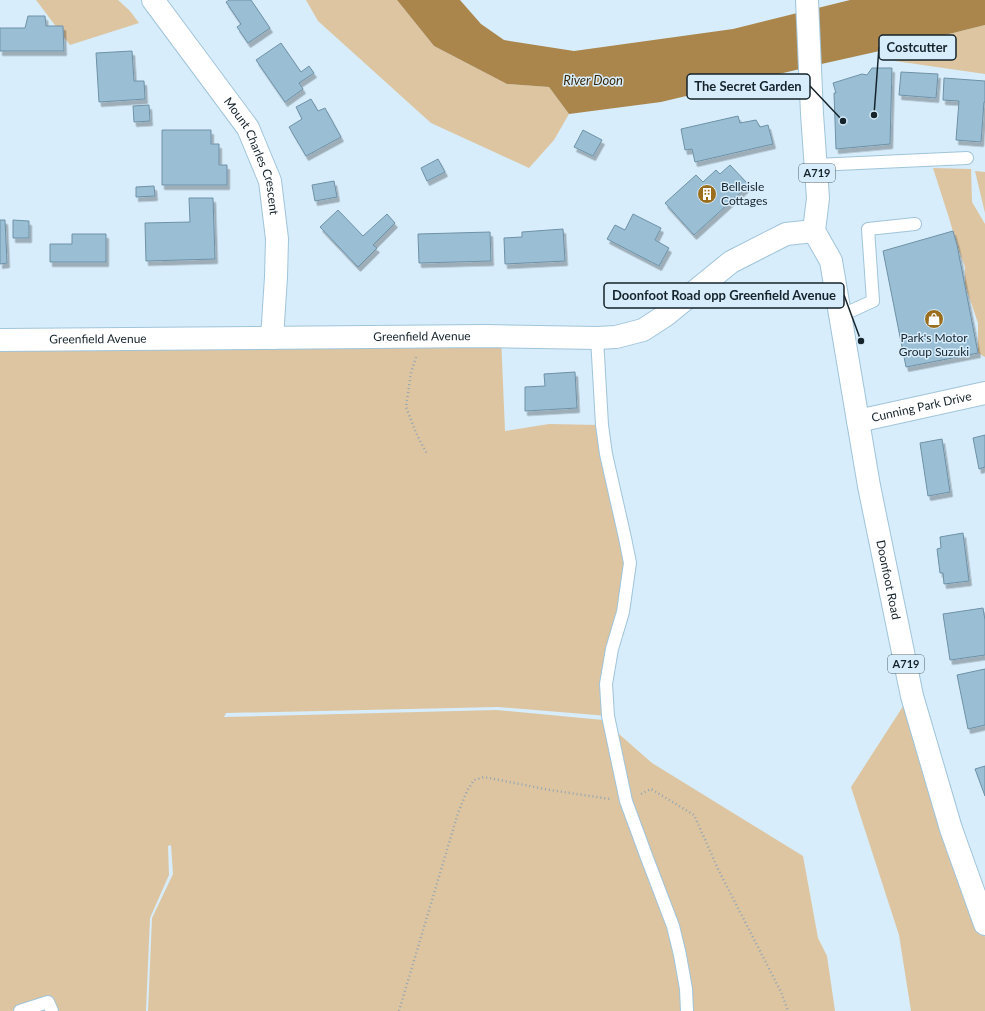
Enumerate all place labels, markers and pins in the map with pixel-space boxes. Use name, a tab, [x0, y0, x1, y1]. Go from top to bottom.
callout: Costcutter	[879, 35, 956, 60]
callout: The Secret Garden	[687, 74, 810, 99]
place label: Belleisle Cottages	[721, 179, 767, 208]
building icon: Belleisle Cottages	[696, 183, 718, 205]
callout: Doonfoot Road opp Greenfield Avenue	[604, 283, 844, 308]
shop icon: Park's Motor Group Suzuki	[923, 308, 945, 330]
place label: Park's Motor Group Suzuki	[899, 330, 969, 359]

